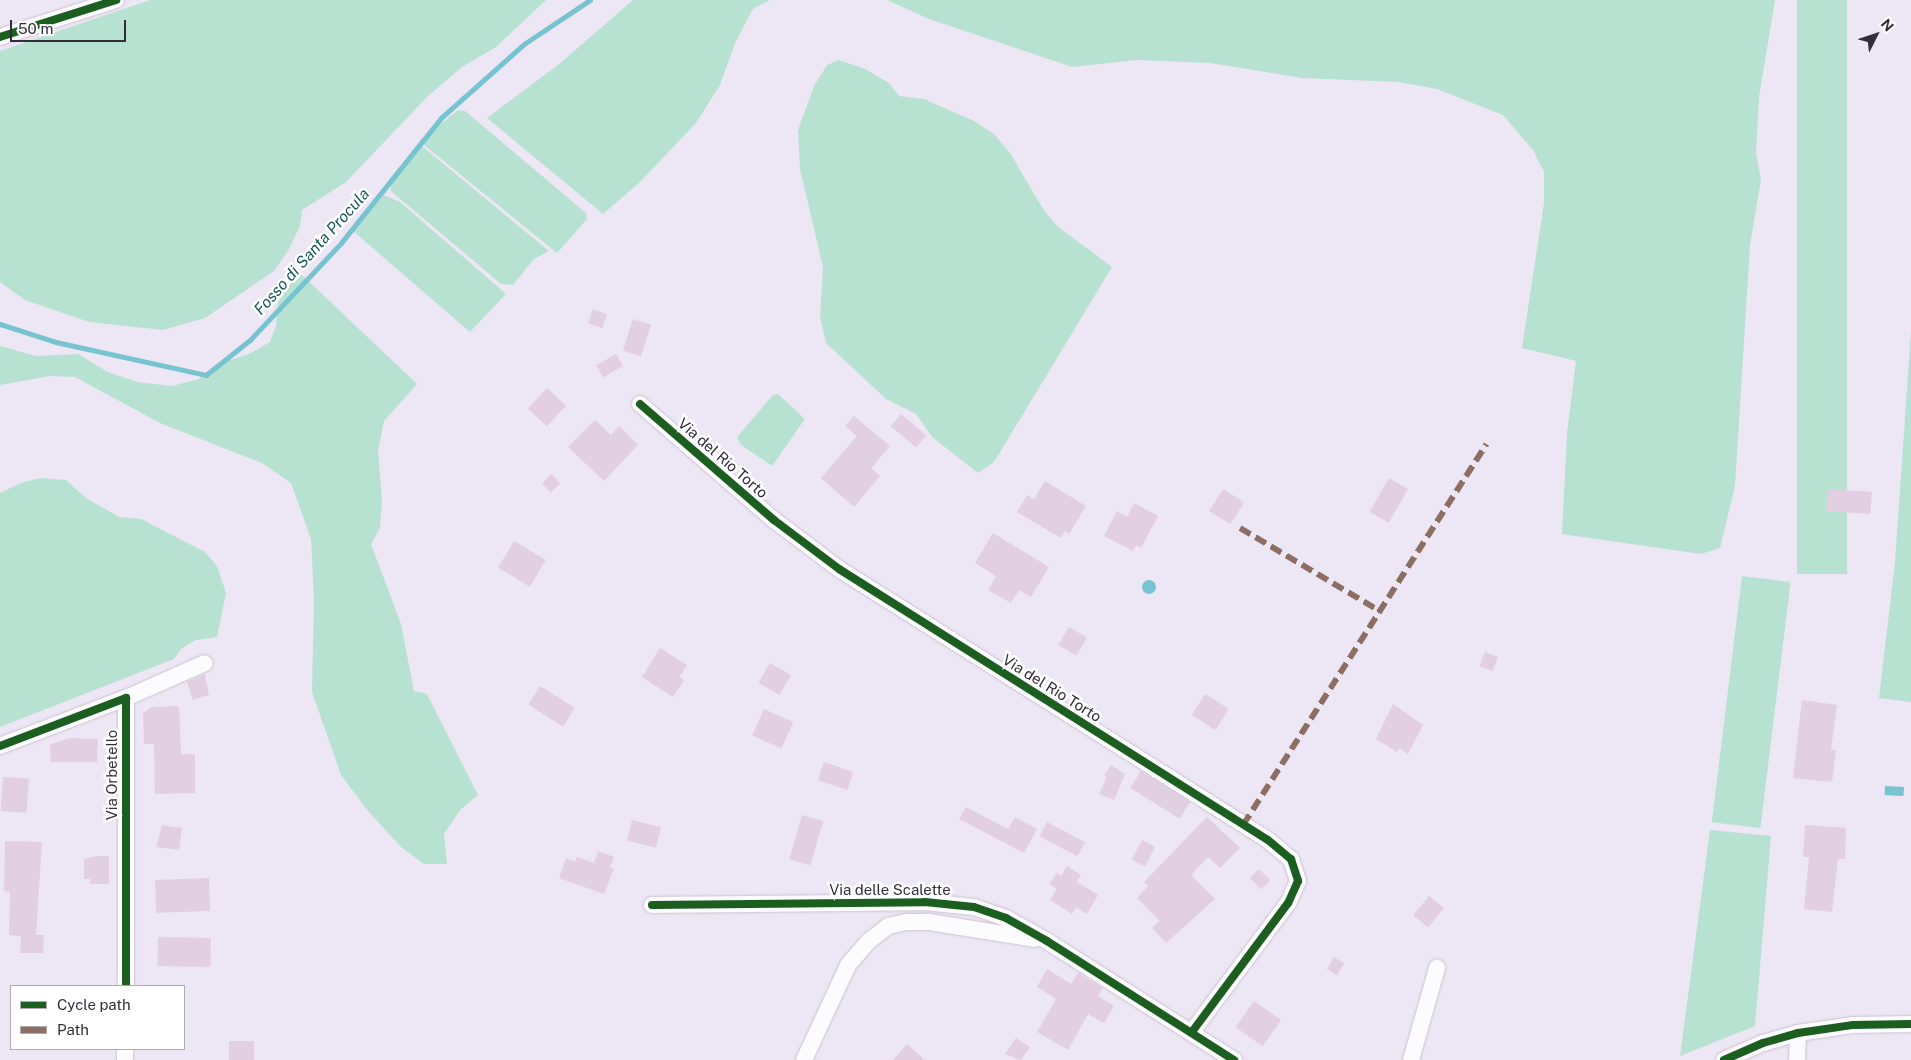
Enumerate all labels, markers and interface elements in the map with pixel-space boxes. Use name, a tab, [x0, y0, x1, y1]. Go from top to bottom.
scale bar	[12, 10, 129, 42]
north arrow	[1851, 10, 1901, 60]
text: N	[1878, 16, 1897, 35]
text: 50 m	[18, 20, 53, 37]
water label: Fosso di Santa Procula	[250, 185, 374, 319]
street label: Via del Rio Torto	[674, 414, 772, 502]
street label: Via del Rio Torto	[999, 650, 1105, 726]
street label: Via Orbetello	[103, 730, 121, 820]
street label: Via delle Scalette	[829, 881, 951, 899]
legend	[10, 985, 185, 1050]
text: Cycle path	[57, 996, 131, 1013]
text: Path	[57, 1021, 89, 1038]

